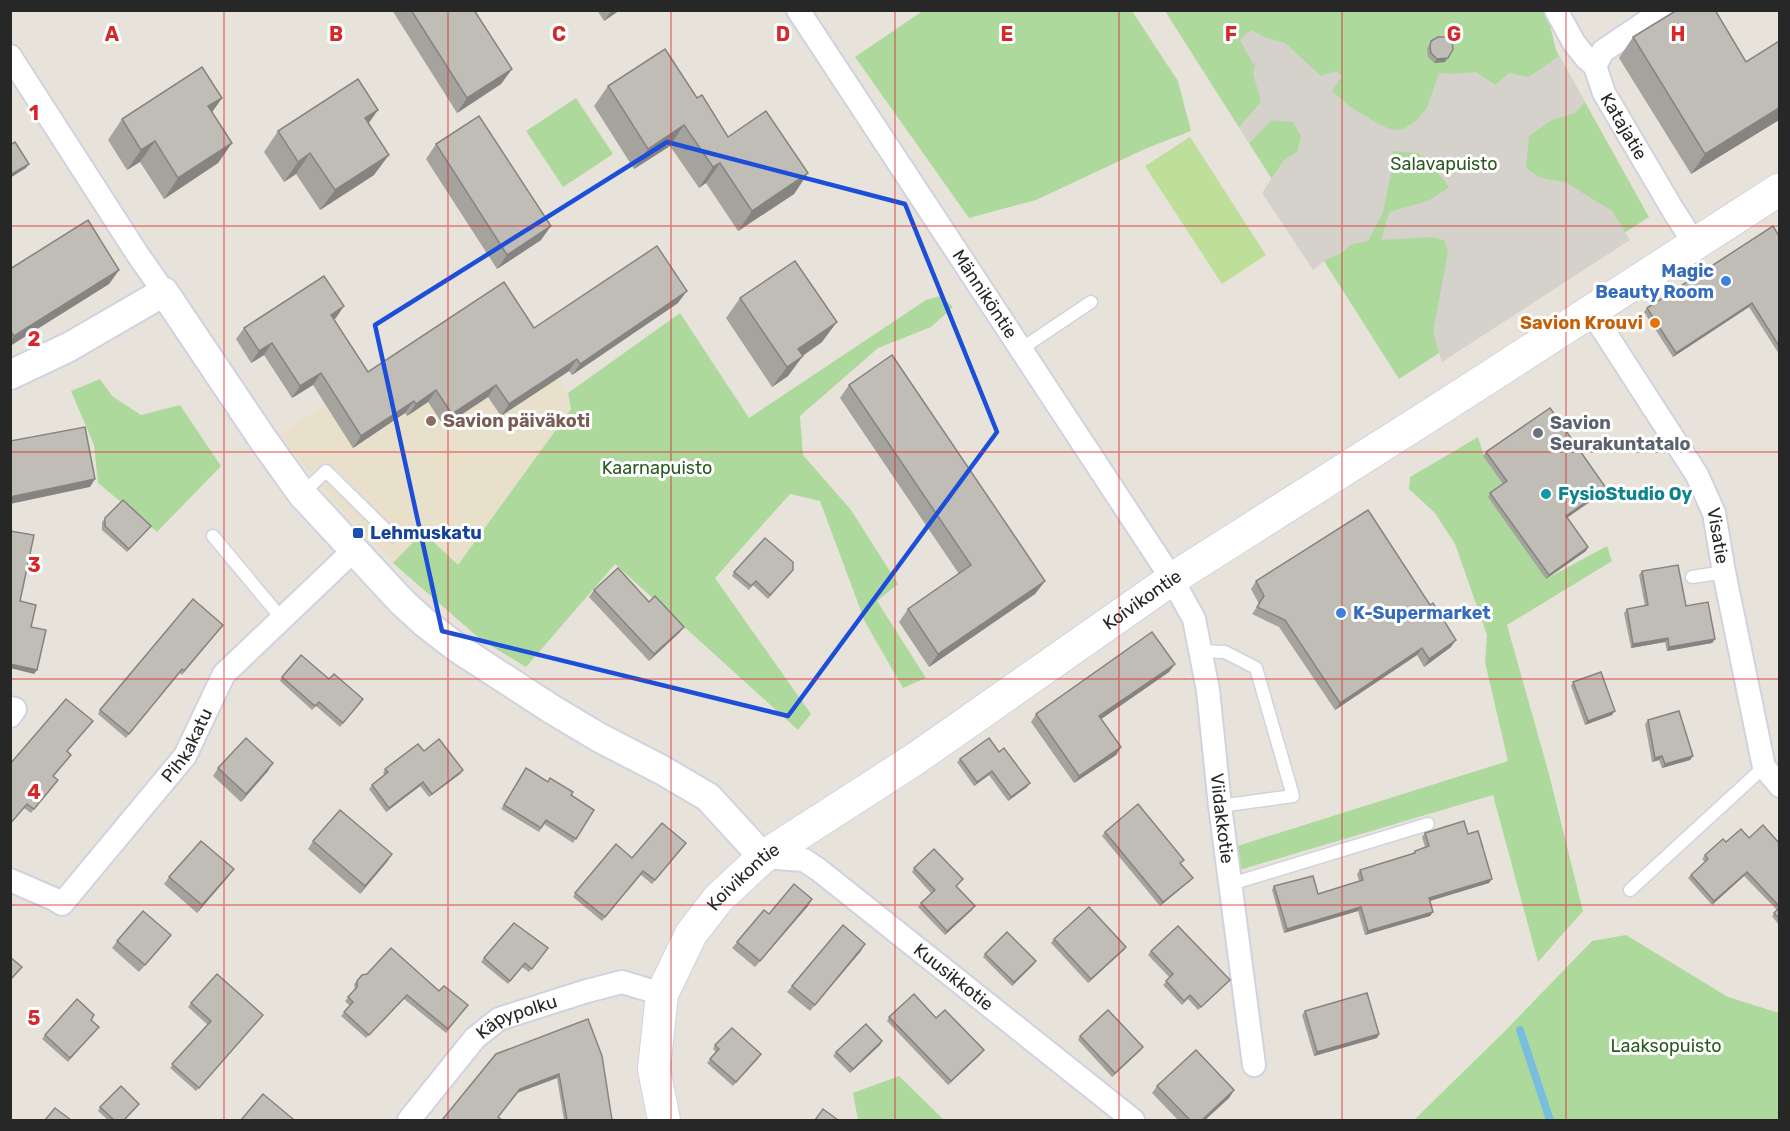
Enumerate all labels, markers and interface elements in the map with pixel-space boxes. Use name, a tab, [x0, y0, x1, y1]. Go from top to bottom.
text: A	[105, 22, 120, 46]
text: B	[329, 22, 343, 46]
text: C	[552, 22, 566, 46]
text: D	[776, 22, 790, 46]
text: E	[1001, 22, 1013, 46]
text: F	[1225, 22, 1237, 46]
text: G	[1447, 22, 1461, 46]
text: H	[1671, 22, 1685, 46]
street label: Katajatie	[1595, 89, 1652, 164]
text: 1	[29, 101, 39, 125]
park label: Salavapuisto	[1390, 153, 1498, 175]
street label: Männiköntie	[948, 245, 1022, 343]
place label: Magic Beauty Room	[1595, 260, 1714, 303]
marker: Magic Beauty Room	[1719, 274, 1733, 288]
place label: Savion Krouvi	[1520, 312, 1643, 334]
marker: Savion Krouvi	[1648, 316, 1662, 330]
text: 2	[28, 327, 41, 351]
place label: Savion päiväkoti	[443, 410, 590, 432]
place label: Savion Seurakuntatalo	[1550, 412, 1690, 455]
marker: Savion päiväkoti	[424, 414, 438, 428]
marker: Savion Seurakuntatalo	[1531, 426, 1545, 440]
park label: Kaarnapuisto	[602, 457, 712, 479]
place label: FysioStudio Oy	[1558, 483, 1693, 505]
marker: FysioStudio Oy	[1539, 487, 1553, 501]
street label: Visatie	[1702, 506, 1733, 566]
place label: Lehmuskatu	[370, 522, 482, 544]
marker: Lehmuskatu	[351, 526, 365, 540]
text: 3	[27, 553, 41, 577]
street label: Koivikontie	[1099, 565, 1185, 635]
place label: K-Supermarket	[1353, 602, 1491, 624]
marker: K-Supermarket	[1334, 606, 1348, 620]
street label: Pihkakatu	[157, 705, 217, 787]
street label: Viidakkotie	[1206, 772, 1238, 865]
text: 4	[27, 780, 41, 804]
street label: Koivikontie	[702, 838, 784, 915]
street label: Kuusikkotie	[909, 939, 998, 1015]
street label: Käpypolku	[472, 990, 560, 1044]
text: 5	[28, 1006, 41, 1030]
park label: Laaksopuisto	[1610, 1035, 1722, 1057]

